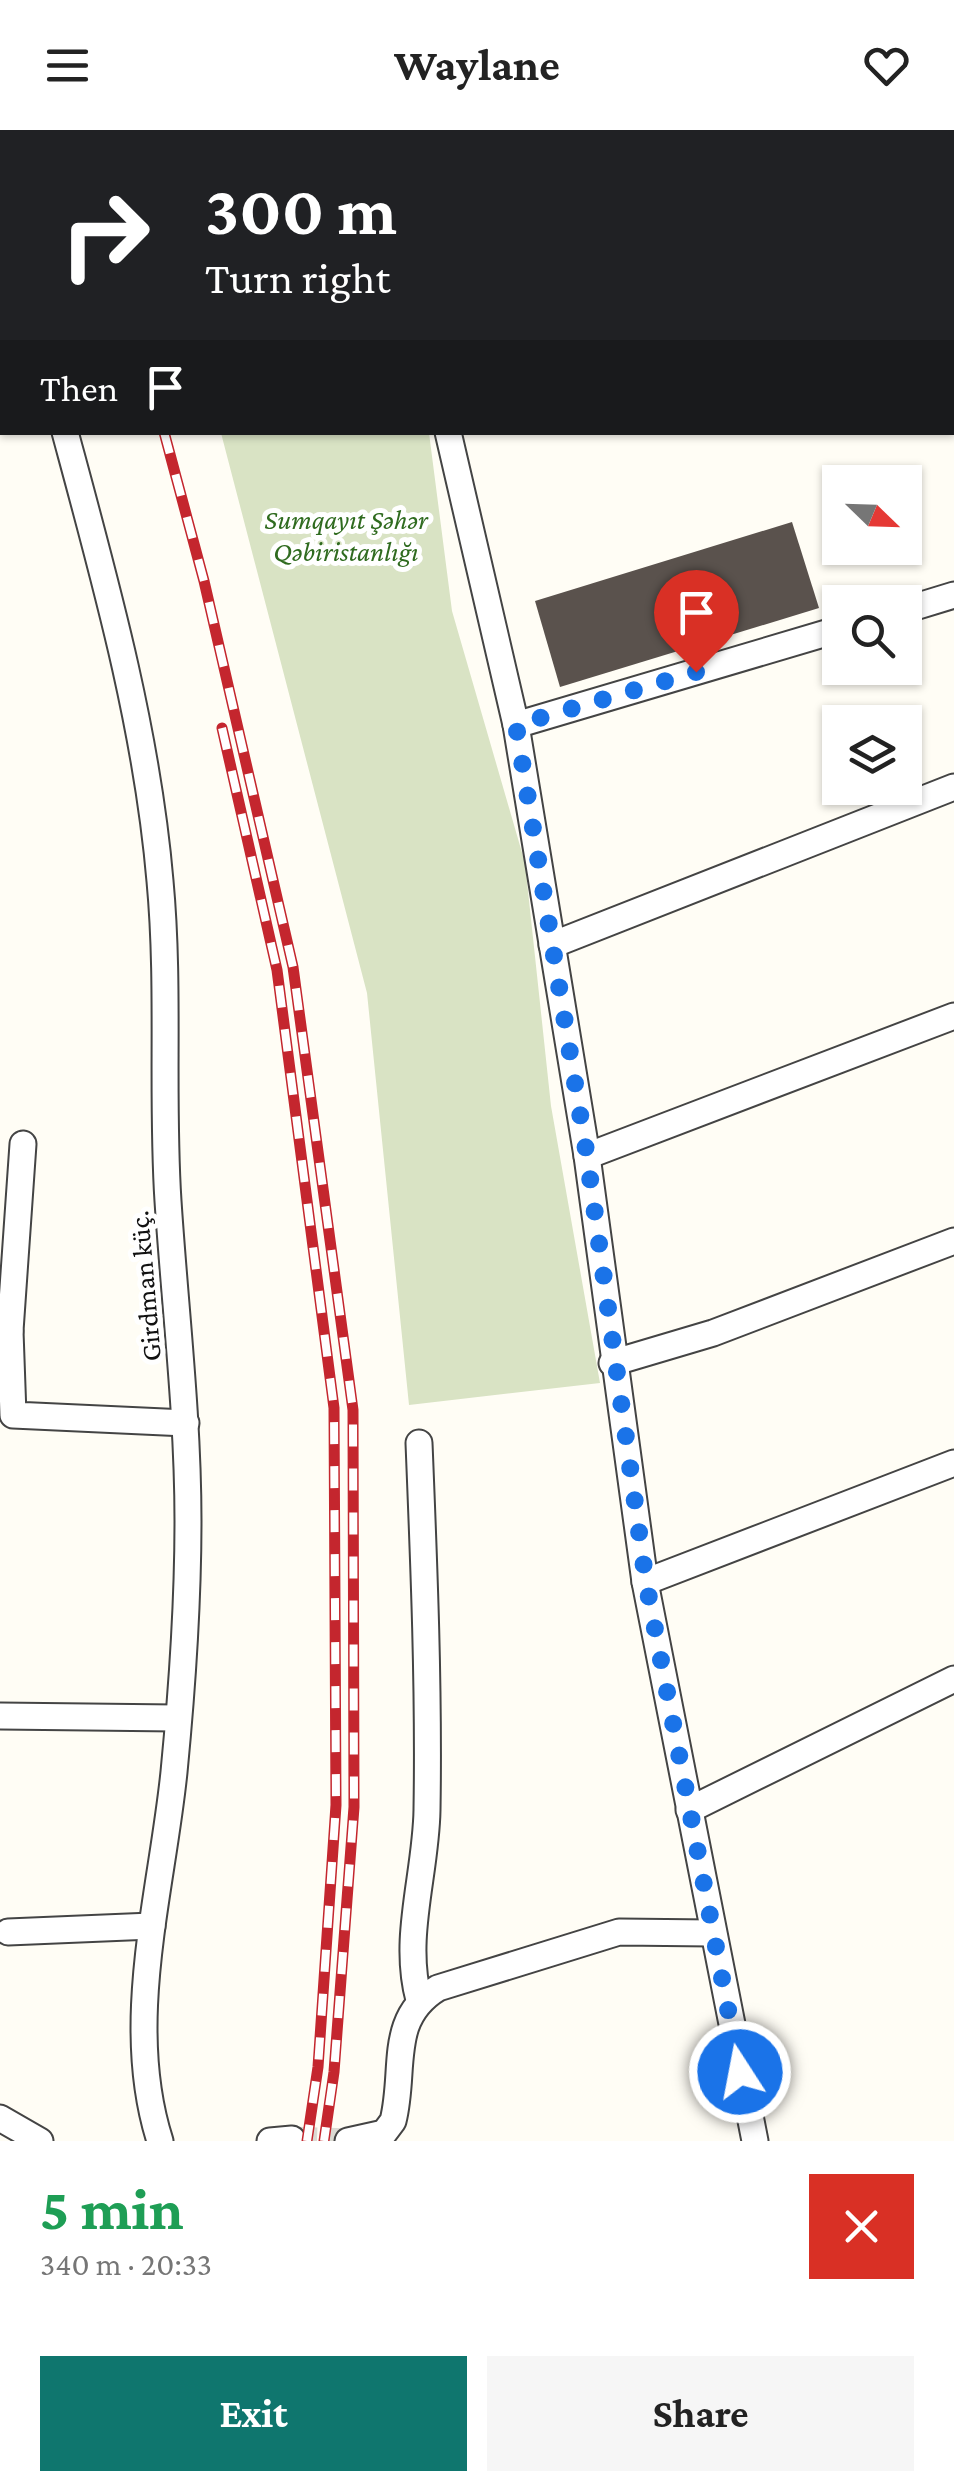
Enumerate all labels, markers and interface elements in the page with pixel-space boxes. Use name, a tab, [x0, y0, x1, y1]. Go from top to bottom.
icon: menu	[40, 38, 95, 93]
icon: heart	[859, 38, 914, 93]
text: Waylane	[394, 40, 560, 90]
icon: right	[40, 170, 170, 300]
text: 300 m	[205, 171, 397, 249]
text: Turn right	[205, 253, 390, 303]
icon: arrive	[138, 360, 193, 415]
text: Then	[40, 367, 118, 409]
north arrow	[822, 465, 922, 565]
map controls	[822, 465, 922, 805]
park label: Sumqayıt Şəhər Qəbiristanlığı	[264, 504, 429, 567]
pin	[654, 570, 739, 673]
icon: arrive	[669, 585, 724, 640]
button: search	[822, 585, 922, 685]
button: layers	[822, 705, 922, 805]
street label: Girdman küç.	[123, 1209, 167, 1363]
position arrow	[688, 2020, 792, 2124]
button: close	[809, 2174, 914, 2279]
text: 5 min	[40, 2175, 184, 2242]
text: 340 m · 20:33	[40, 2246, 212, 2282]
button: Exit	[40, 2356, 467, 2471]
button: Share	[487, 2356, 914, 2471]

